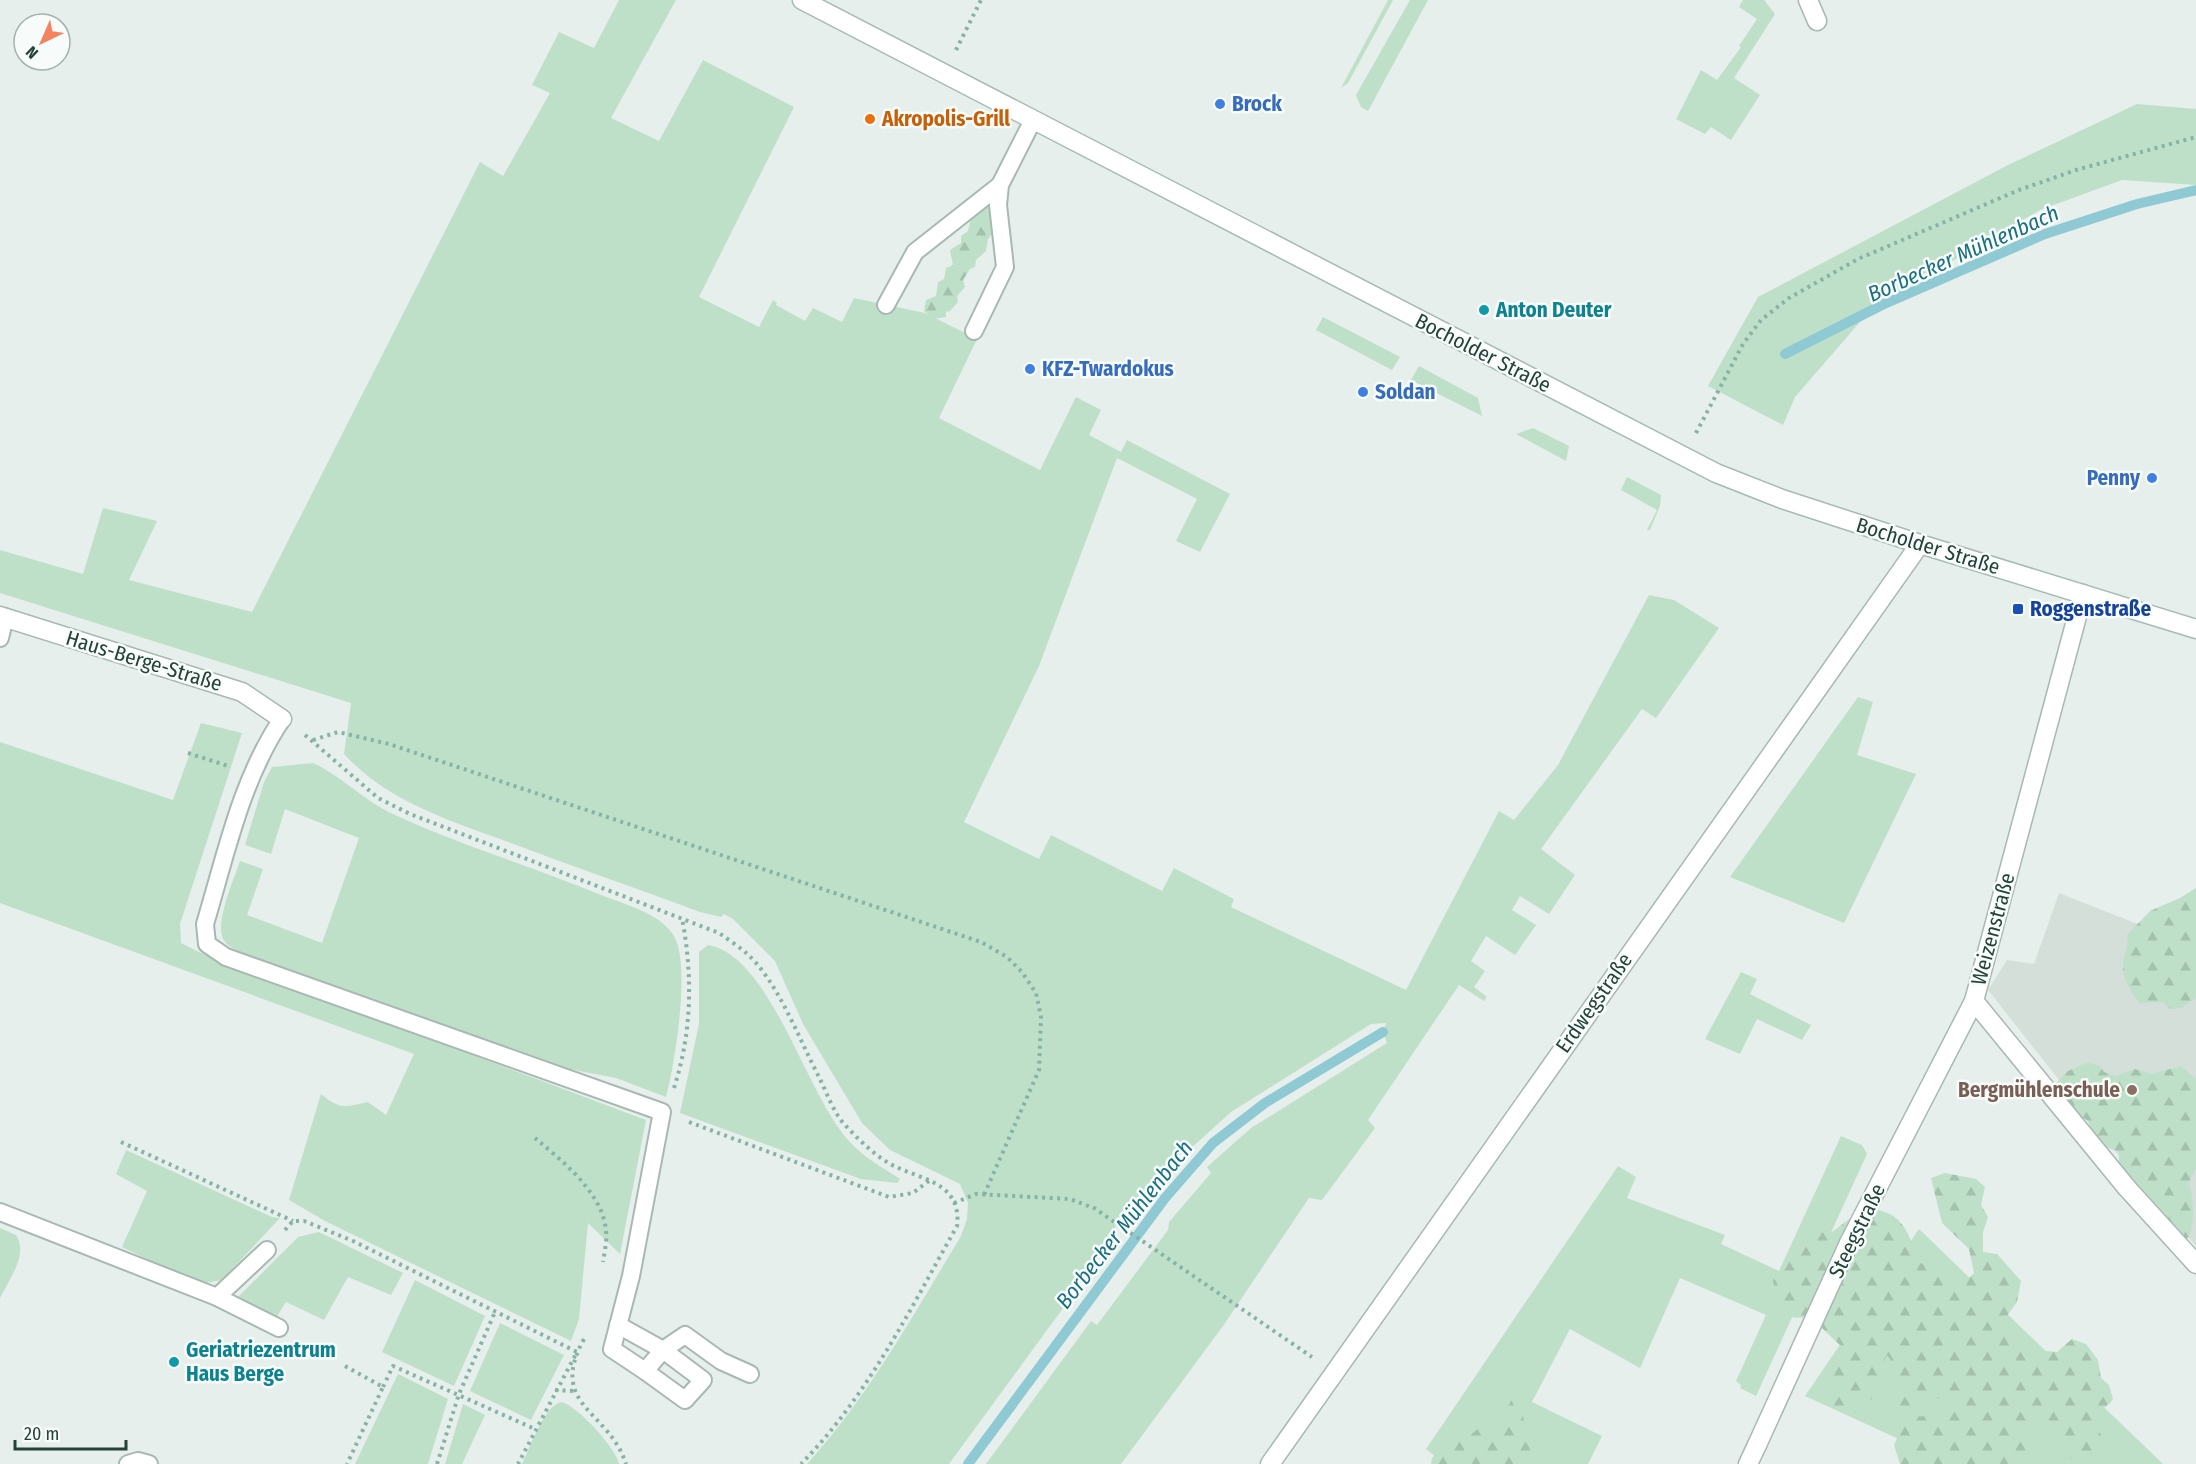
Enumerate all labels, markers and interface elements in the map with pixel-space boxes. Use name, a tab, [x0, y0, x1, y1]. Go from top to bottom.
north arrow	[12, 12, 72, 72]
text: N	[22, 42, 42, 63]
place label: Brock	[1232, 91, 1282, 117]
marker: Brock	[1213, 97, 1227, 111]
place label: Akropolis-Grill	[881, 106, 1010, 132]
marker: Akropolis-Grill	[863, 112, 877, 126]
water label: Borbecker Mühlenbach	[1863, 199, 2063, 308]
place label: Anton Deuter	[1495, 297, 1612, 323]
marker: Anton Deuter	[1477, 303, 1491, 317]
street label: Bocholder Straße	[1411, 308, 1555, 398]
place label: KFZ-Twardokus	[1042, 356, 1174, 382]
marker: KFZ-Twardokus	[1023, 362, 1037, 376]
place label: Soldan	[1375, 379, 1436, 405]
marker: Soldan	[1356, 385, 1370, 399]
place label: Penny	[2087, 465, 2141, 491]
marker: Penny	[2145, 471, 2159, 485]
street label: Bocholder Straße	[1853, 512, 2003, 580]
place label: Roggenstraße	[2030, 596, 2151, 622]
marker: Roggenstraße	[2011, 602, 2025, 616]
street label: Haus-Berge-Straße	[63, 625, 225, 697]
street label: Weizenstraße	[1966, 870, 2020, 988]
street label: Erdwegstraße	[1550, 948, 1638, 1058]
place label: Bergmühlenschule	[1958, 1077, 2120, 1103]
marker: Bergmühlenschule	[2125, 1083, 2139, 1097]
water label: Borbecker Mühlenbach	[1050, 1135, 1199, 1314]
street label: Steegstraße	[1823, 1180, 1891, 1282]
place label: Geriatriezentrum Haus Berge	[186, 1337, 336, 1387]
marker: Geriatriezentrum Haus Berge	[167, 1355, 181, 1369]
scale bar	[15, 1413, 126, 1451]
text: 20 m	[24, 1423, 59, 1445]

